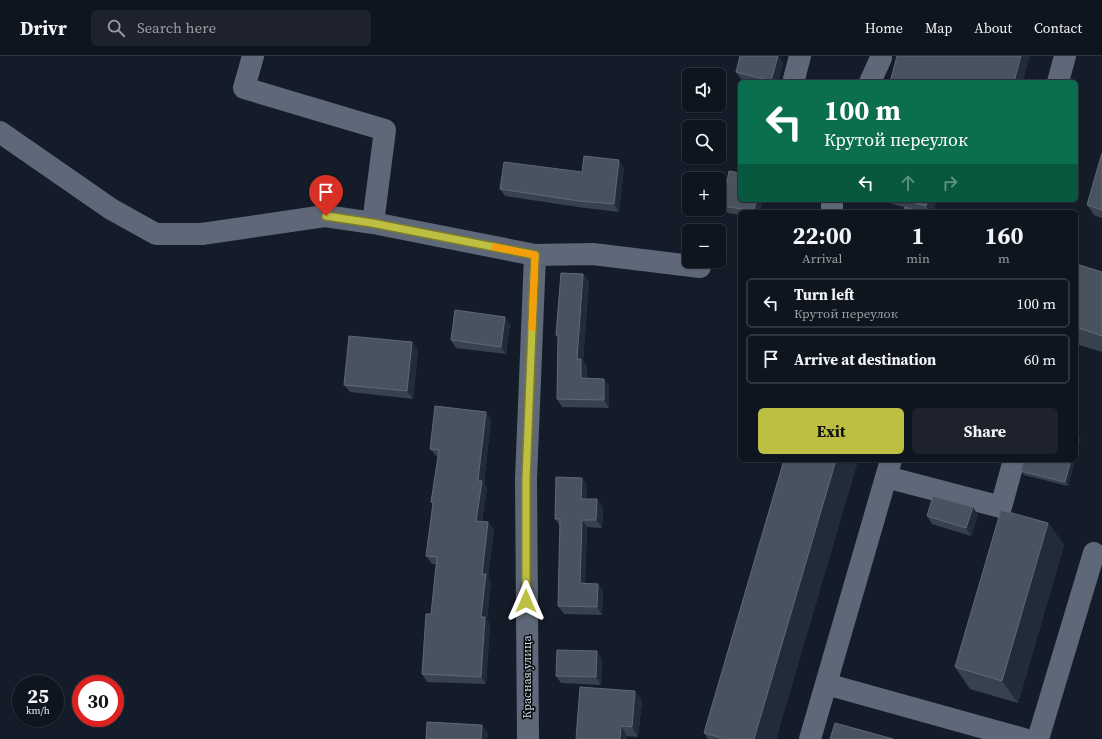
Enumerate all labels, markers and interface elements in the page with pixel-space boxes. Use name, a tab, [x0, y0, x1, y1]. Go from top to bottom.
search box	[91, 10, 371, 46]
text: Drivr	[20, 15, 67, 41]
icon: search	[105, 17, 127, 39]
text: Search here	[137, 17, 216, 38]
text: Home	[865, 18, 903, 38]
text: Map	[925, 18, 952, 38]
text: About	[974, 18, 1012, 38]
text: Contact	[1034, 18, 1082, 38]
map controls	[682, 68, 726, 268]
button: sound	[682, 68, 726, 112]
text: 100 m	[824, 91, 901, 129]
icon: left	[758, 96, 810, 148]
button: search	[682, 120, 726, 164]
text: Крутой переулок	[824, 127, 968, 152]
button: +	[682, 172, 726, 216]
icon: left	[855, 172, 877, 194]
icon: ahead	[897, 172, 919, 194]
icon: right	[939, 172, 961, 194]
pin	[309, 175, 343, 216]
icon: arrive	[315, 181, 337, 203]
text: 22:00	[793, 219, 852, 252]
text: 1	[912, 219, 925, 252]
text: 160	[984, 219, 1023, 252]
button: −	[682, 224, 726, 268]
text: Arrival	[802, 250, 842, 267]
text: min	[906, 250, 930, 267]
text: m	[998, 250, 1010, 267]
text: Turn left	[794, 284, 854, 305]
icon: left	[760, 292, 782, 314]
text: 100 m	[1016, 293, 1056, 314]
text: Крутой переулок	[794, 305, 898, 322]
icon: arrive	[760, 348, 782, 370]
text: Arrive at destination	[794, 349, 936, 370]
text: 60 m	[1024, 349, 1056, 370]
button: Exit	[758, 408, 904, 454]
button: Share	[912, 408, 1058, 454]
position arrow	[505, 580, 547, 622]
street label: Красная улица	[519, 635, 535, 719]
speed limit sign: 30	[72, 675, 124, 727]
text: 25	[27, 682, 49, 710]
text: km/h	[26, 704, 50, 717]

